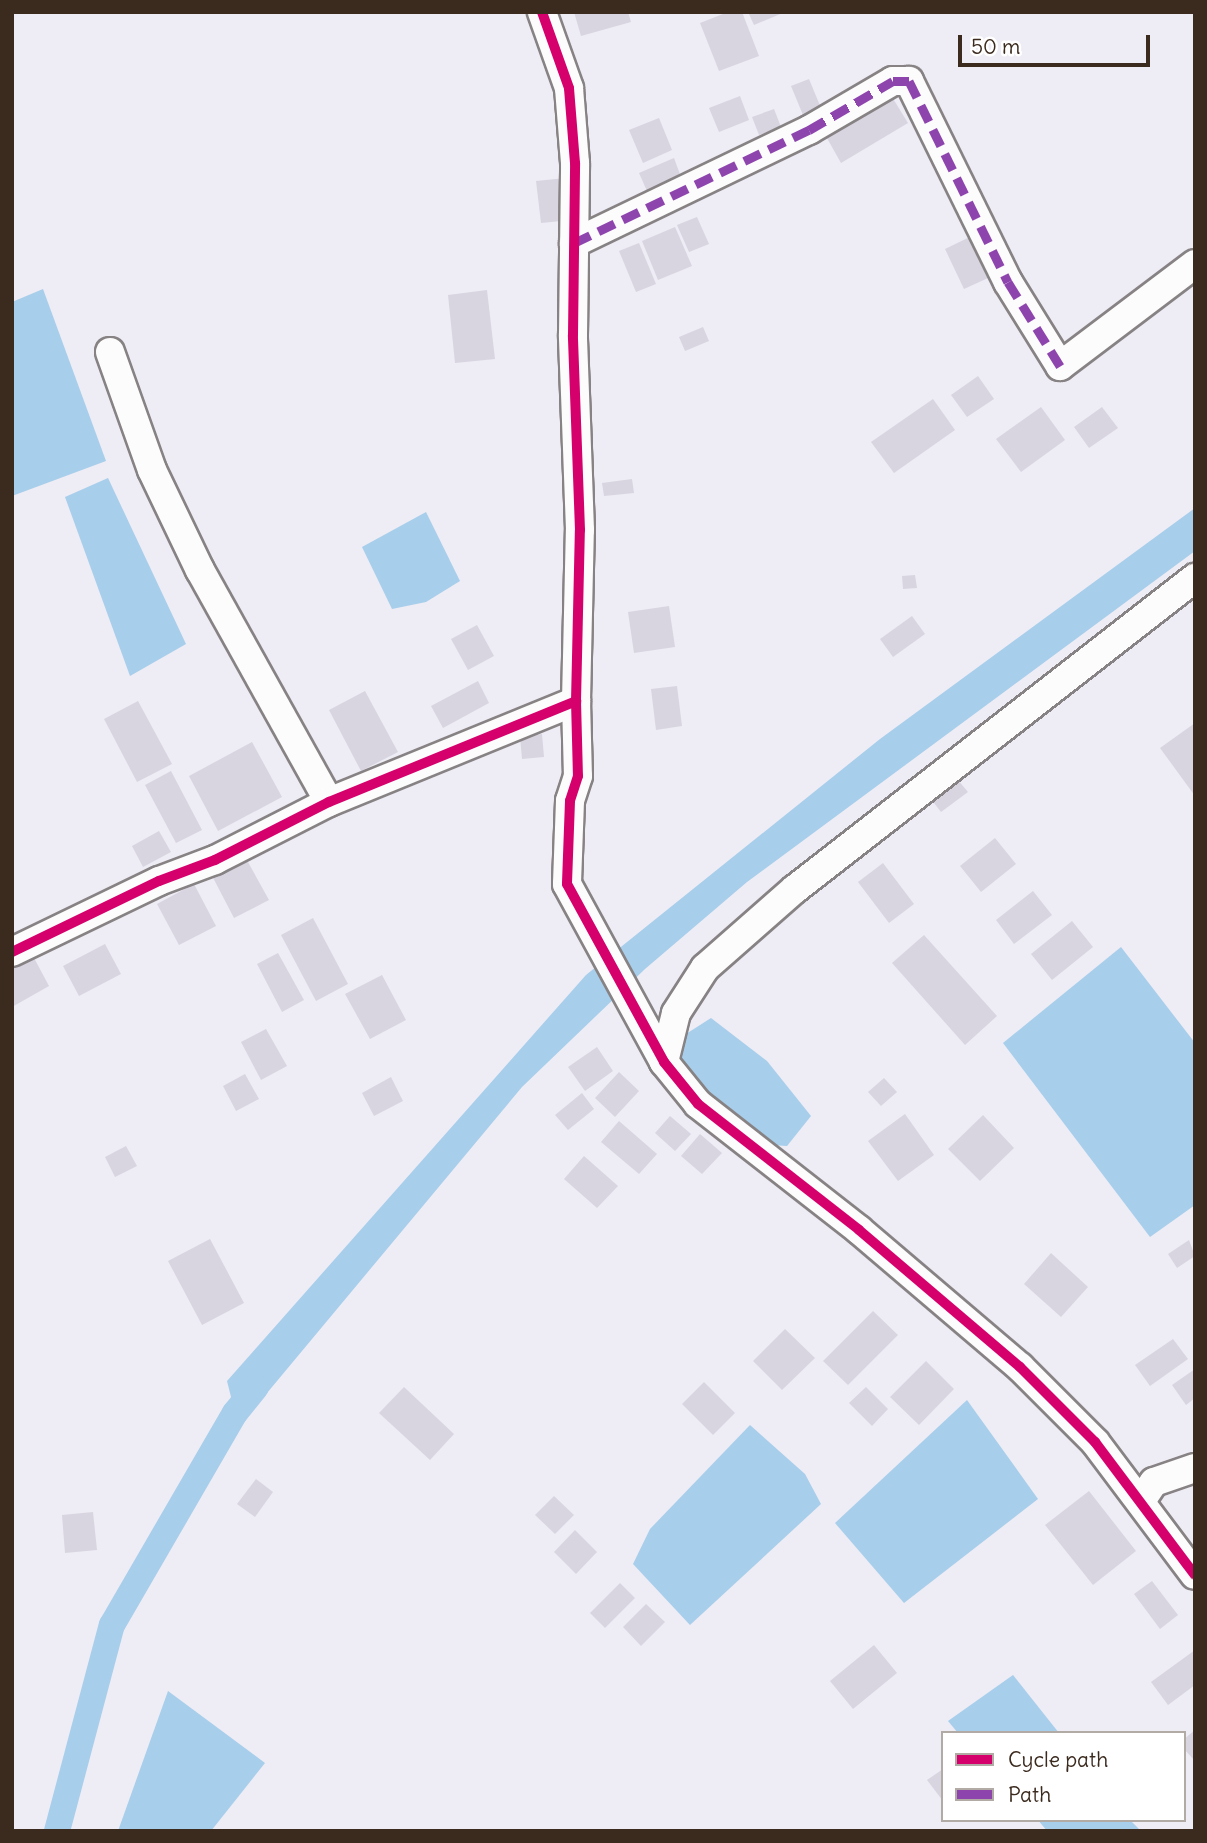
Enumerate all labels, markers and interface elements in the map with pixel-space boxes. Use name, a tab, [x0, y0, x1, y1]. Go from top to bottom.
scale bar	[962, 21, 1154, 65]
text: 50 m	[971, 33, 1020, 60]
legend	[941, 1731, 1186, 1822]
text: Cycle path	[1008, 1746, 1108, 1773]
text: Path	[1008, 1781, 1051, 1808]

